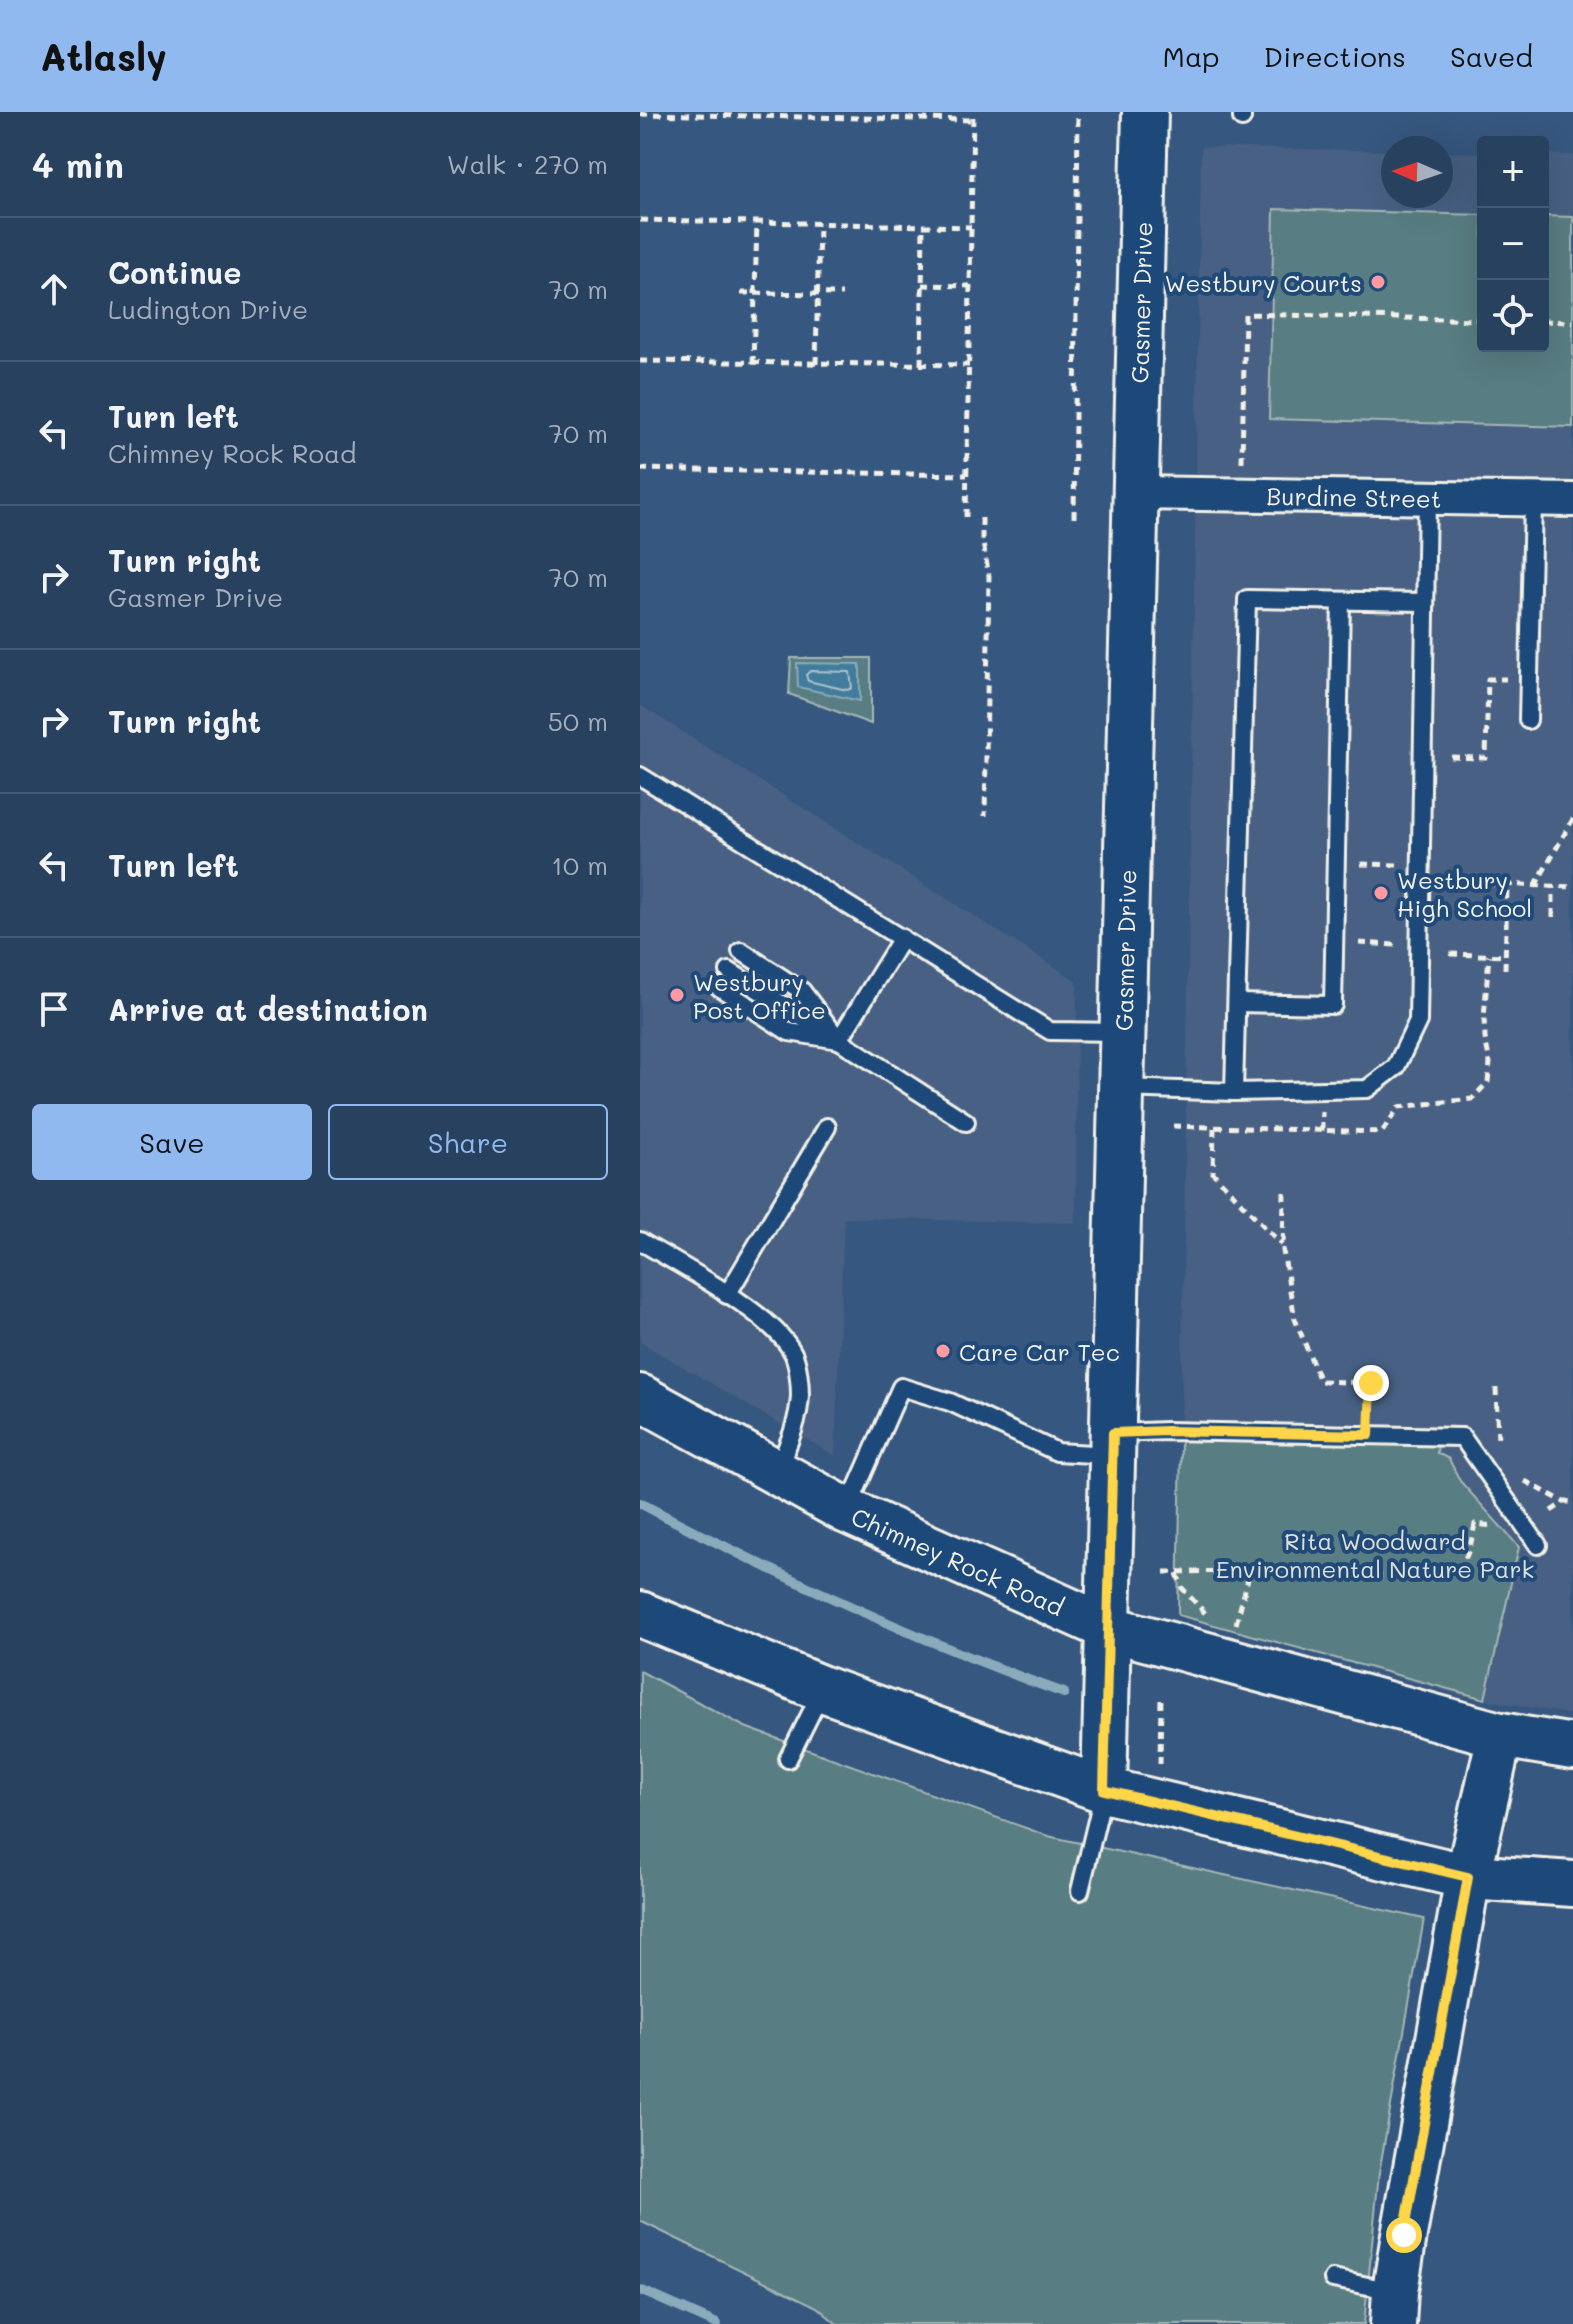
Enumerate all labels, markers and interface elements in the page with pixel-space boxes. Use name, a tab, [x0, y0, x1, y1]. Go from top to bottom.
text: Atlasly	[40, 31, 167, 81]
text: Map	[1163, 38, 1220, 74]
text: Directions	[1264, 38, 1406, 74]
text: Saved	[1450, 38, 1533, 74]
north arrow	[1381, 136, 1453, 208]
map controls	[1477, 136, 1549, 352]
button: +	[1477, 136, 1549, 208]
text: 4 min	[32, 142, 124, 187]
text: Walk · 270 m	[447, 147, 608, 181]
button: −	[1477, 208, 1549, 280]
street label: Gasmer Drive	[1123, 221, 1158, 384]
text: Continue	[108, 252, 241, 292]
icon: ahead	[32, 267, 76, 311]
place label: Westbury Courts	[1164, 267, 1362, 298]
text: 70 m	[548, 272, 608, 306]
marker: Westbury Courts	[1369, 273, 1387, 291]
button: locate	[1477, 280, 1549, 352]
text: Ludington Drive	[108, 292, 308, 326]
text: Turn left	[108, 396, 239, 436]
icon: left	[32, 411, 76, 455]
text: 70 m	[548, 416, 608, 450]
text: Chimney Rock Road	[108, 436, 357, 470]
street label: Burdine Street	[1266, 480, 1442, 513]
text: Turn right	[108, 540, 261, 580]
icon: right	[32, 555, 76, 599]
text: 70 m	[548, 560, 608, 594]
text: Gasmer Drive	[108, 580, 283, 614]
icon: right	[32, 699, 76, 743]
text: Turn right	[108, 701, 261, 741]
text: 50 m	[548, 704, 608, 738]
icon: left	[32, 843, 76, 887]
text: Turn left	[108, 845, 239, 885]
text: 10 m	[551, 848, 608, 882]
place label: Westbury High School	[1397, 864, 1532, 923]
street label: Gasmer Drive	[1107, 869, 1142, 1031]
marker: Westbury High School	[1372, 884, 1390, 902]
place label: Westbury Post Office	[693, 966, 826, 1025]
marker: Westbury Post Office	[668, 986, 686, 1004]
icon: arrive	[32, 987, 76, 1031]
text: Arrive at destination	[108, 989, 428, 1029]
button: Save	[32, 1104, 312, 1180]
button: Share	[328, 1104, 608, 1180]
place label: Care Car Tec	[959, 1336, 1120, 1367]
marker: Care Car Tec	[934, 1342, 952, 1360]
route end	[1353, 1365, 1389, 1401]
street label: Chimney Rock Road	[847, 1500, 1069, 1622]
park label: Rita Woodward Environmental Nature Park	[1216, 1525, 1534, 1584]
route start	[1386, 2217, 1422, 2253]

